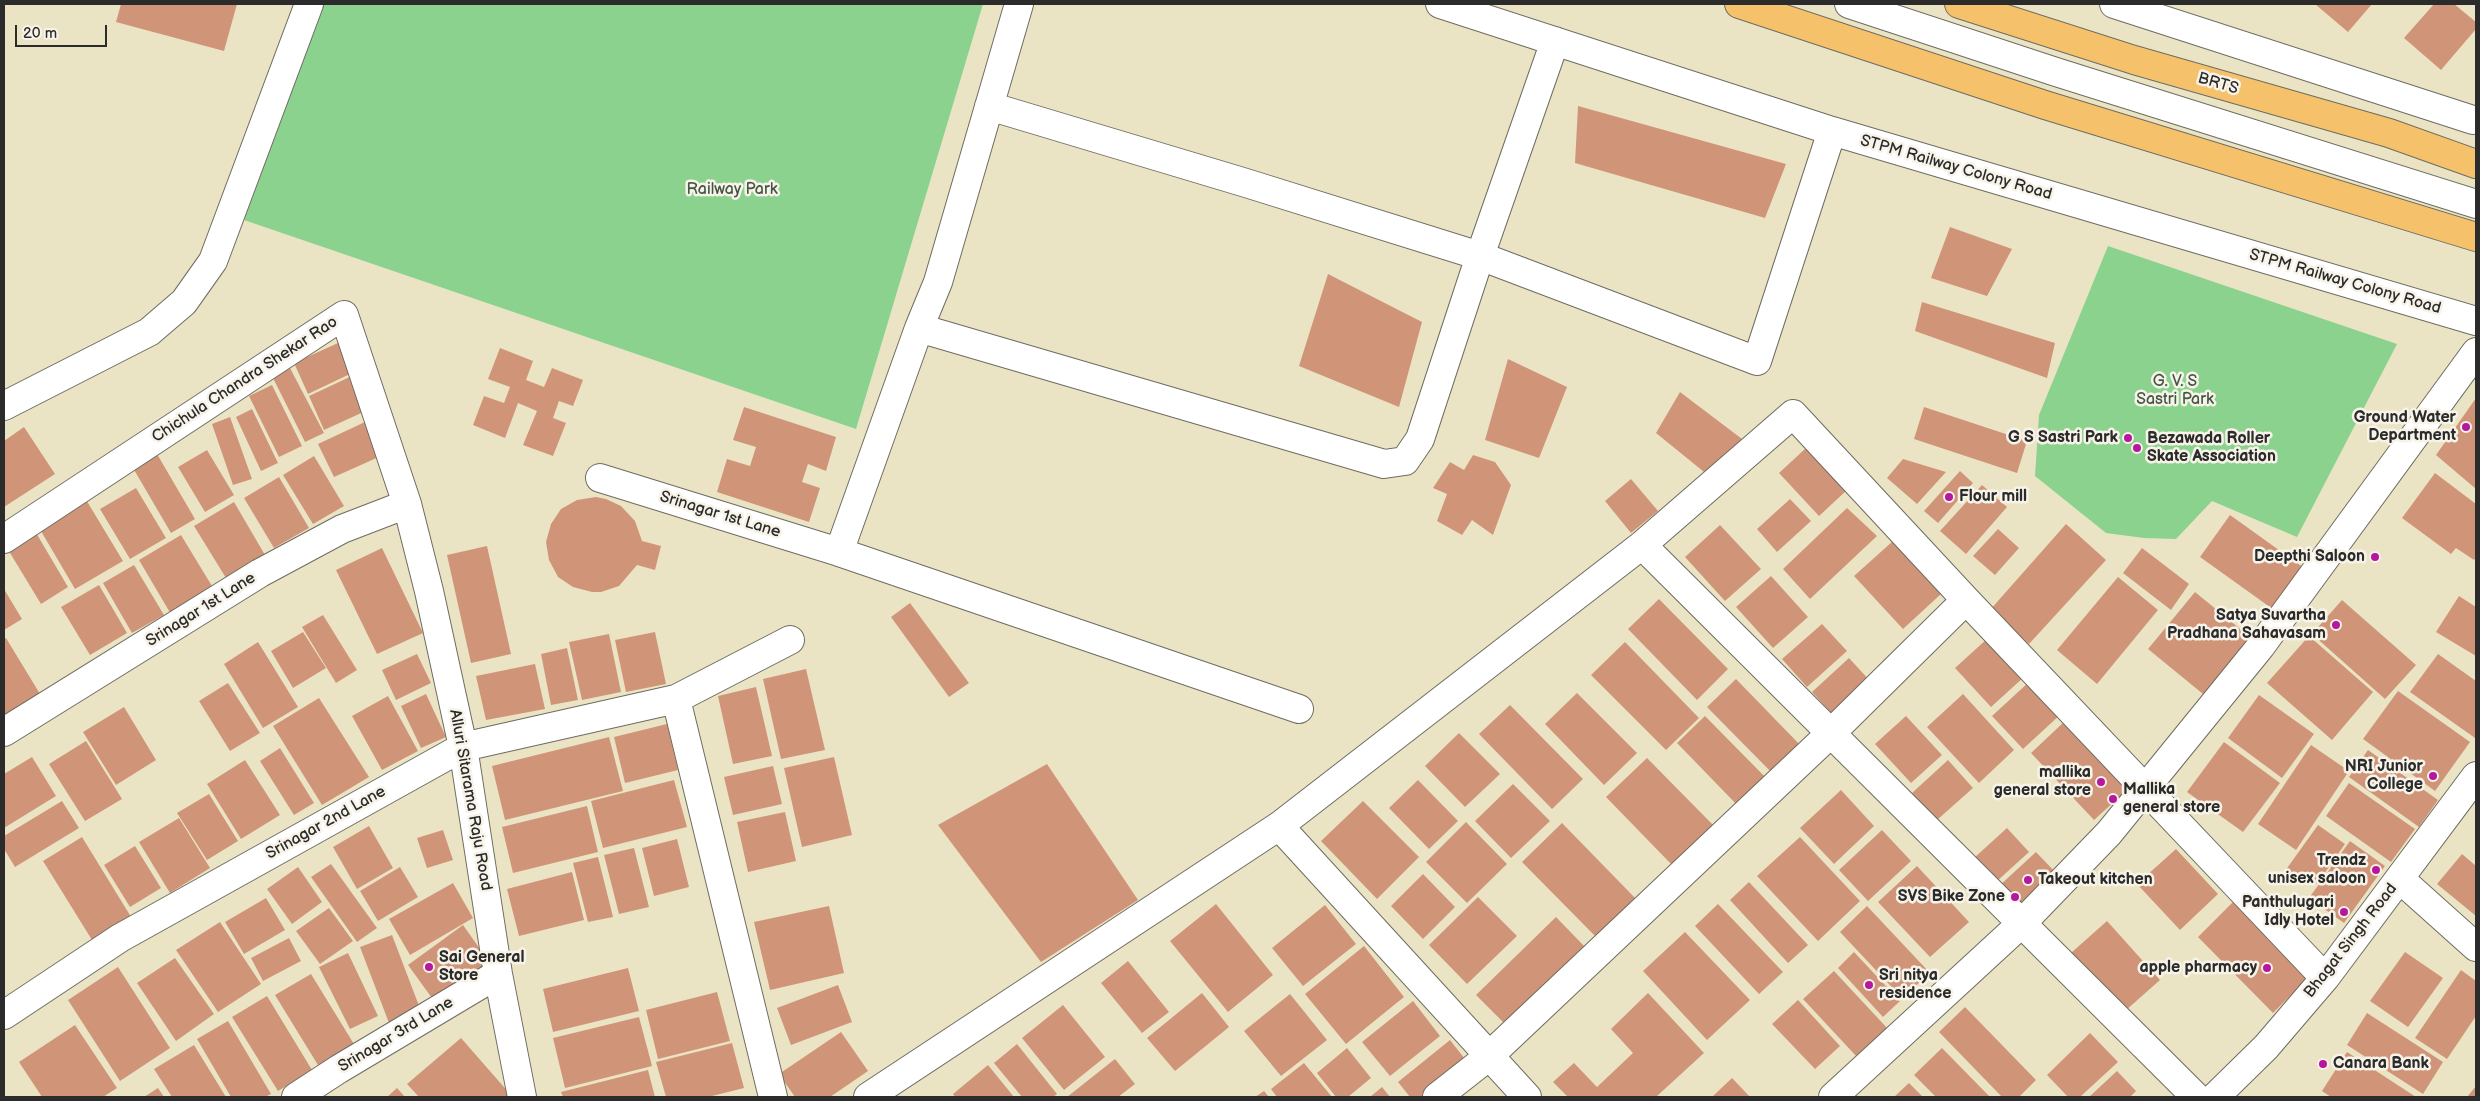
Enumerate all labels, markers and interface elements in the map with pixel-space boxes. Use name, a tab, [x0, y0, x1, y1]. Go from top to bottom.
scale bar	[18, 15, 110, 47]
text: 20 m	[23, 24, 57, 43]
street label: BRTS	[2195, 69, 2241, 99]
street label: STPM Railway Colony Road	[1858, 131, 2054, 205]
park label: Railway Park	[686, 180, 778, 200]
street label: STPM Railway Colony Road	[2247, 245, 2443, 319]
street label: Chichula Chandra Shekar Rao	[149, 313, 341, 447]
park label: G. V. S Sastri Park	[2136, 372, 2214, 410]
place label: Ground Water Department	[2354, 408, 2456, 446]
marker: Ground Water Department	[2460, 421, 2472, 433]
place label: G S Sastri Park	[2008, 428, 2118, 448]
place label: Bezawada Roller Skate Association	[2147, 429, 2276, 467]
marker: G S Sastri Park	[2122, 432, 2134, 444]
marker: Bezawada Roller Skate Association	[2131, 442, 2143, 454]
street label: Srinagar 1st Lane	[657, 487, 783, 543]
place label: Flour mill	[1959, 487, 2027, 507]
marker: Flour mill	[1943, 491, 1955, 503]
place label: Deepthi Saloon	[2254, 547, 2365, 567]
marker: Deepthi Saloon	[2369, 551, 2381, 563]
street label: Srinagar 1st Lane	[143, 569, 259, 651]
place label: Satya Suvartha Pradhana Sahavasam	[2167, 606, 2326, 644]
marker: Satya Suvartha Pradhana Sahavasam	[2330, 619, 2342, 631]
street label: Alluri Sitarama Raju Road	[445, 708, 495, 892]
place label: NRI Junior College	[2345, 757, 2423, 795]
place label: mallika general store	[1994, 763, 2091, 801]
marker: NRI Junior College	[2427, 770, 2439, 782]
marker: mallika general store	[2095, 776, 2107, 788]
place label: Mallika general store	[2123, 780, 2220, 818]
street label: Srinagar 2nd Lane	[263, 782, 389, 864]
marker: Mallika general store	[2107, 793, 2119, 805]
place label: Trendz unisex saloon	[2268, 851, 2366, 889]
marker: Trendz unisex saloon	[2370, 864, 2382, 876]
place label: Takeout kitchen	[2038, 870, 2153, 890]
marker: Takeout kitchen	[2022, 874, 2034, 886]
street label: Bhagat Singh Road	[2300, 880, 2402, 1002]
place label: SVS Bike Zone	[1898, 887, 2005, 907]
marker: SVS Bike Zone	[2009, 891, 2021, 903]
place label: Panthulugari Idly Hotel	[2242, 893, 2334, 931]
marker: Panthulugari Idly Hotel	[2338, 906, 2350, 918]
place label: Sai General Store	[439, 948, 524, 986]
place label: apple pharmacy	[2140, 958, 2257, 978]
marker: Sai General Store	[423, 961, 435, 973]
marker: apple pharmacy	[2261, 962, 2273, 974]
place label: Sri nitya residence	[1879, 966, 1951, 1004]
marker: Sri nitya residence	[1863, 979, 1875, 991]
street label: Srinagar 3rd Lane	[335, 993, 457, 1077]
place label: Canara Bank	[2333, 1054, 2429, 1074]
marker: Canara Bank	[2317, 1058, 2329, 1070]

